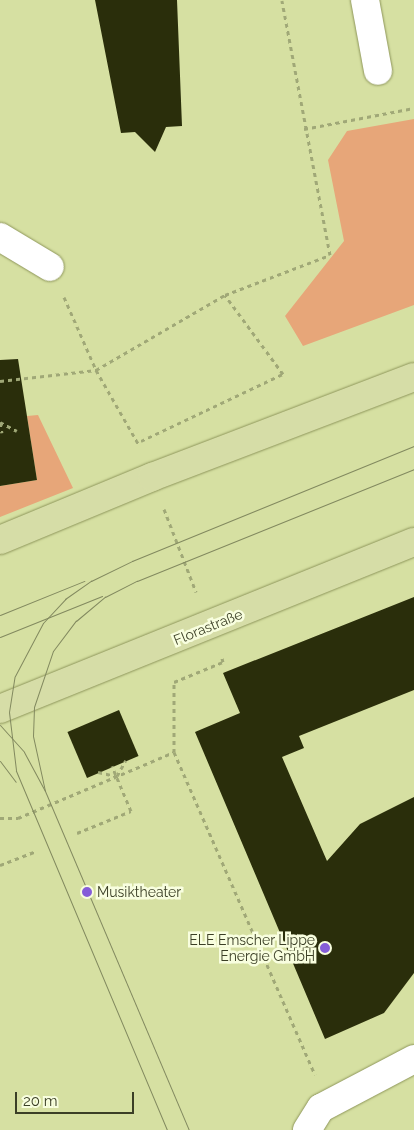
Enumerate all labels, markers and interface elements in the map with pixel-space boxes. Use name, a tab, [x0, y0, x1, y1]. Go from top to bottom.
street label: Florastraße	[171, 606, 245, 648]
place label: Musiktheater	[97, 884, 181, 900]
marker: Musiktheater	[81, 886, 93, 898]
place label: ELE Emscher Lippe Energie GmbH	[189, 932, 315, 964]
marker: ELE Emscher Lippe Energie GmbH	[319, 942, 331, 954]
scale bar	[18, 1082, 136, 1114]
text: 20 m	[23, 1092, 58, 1110]

